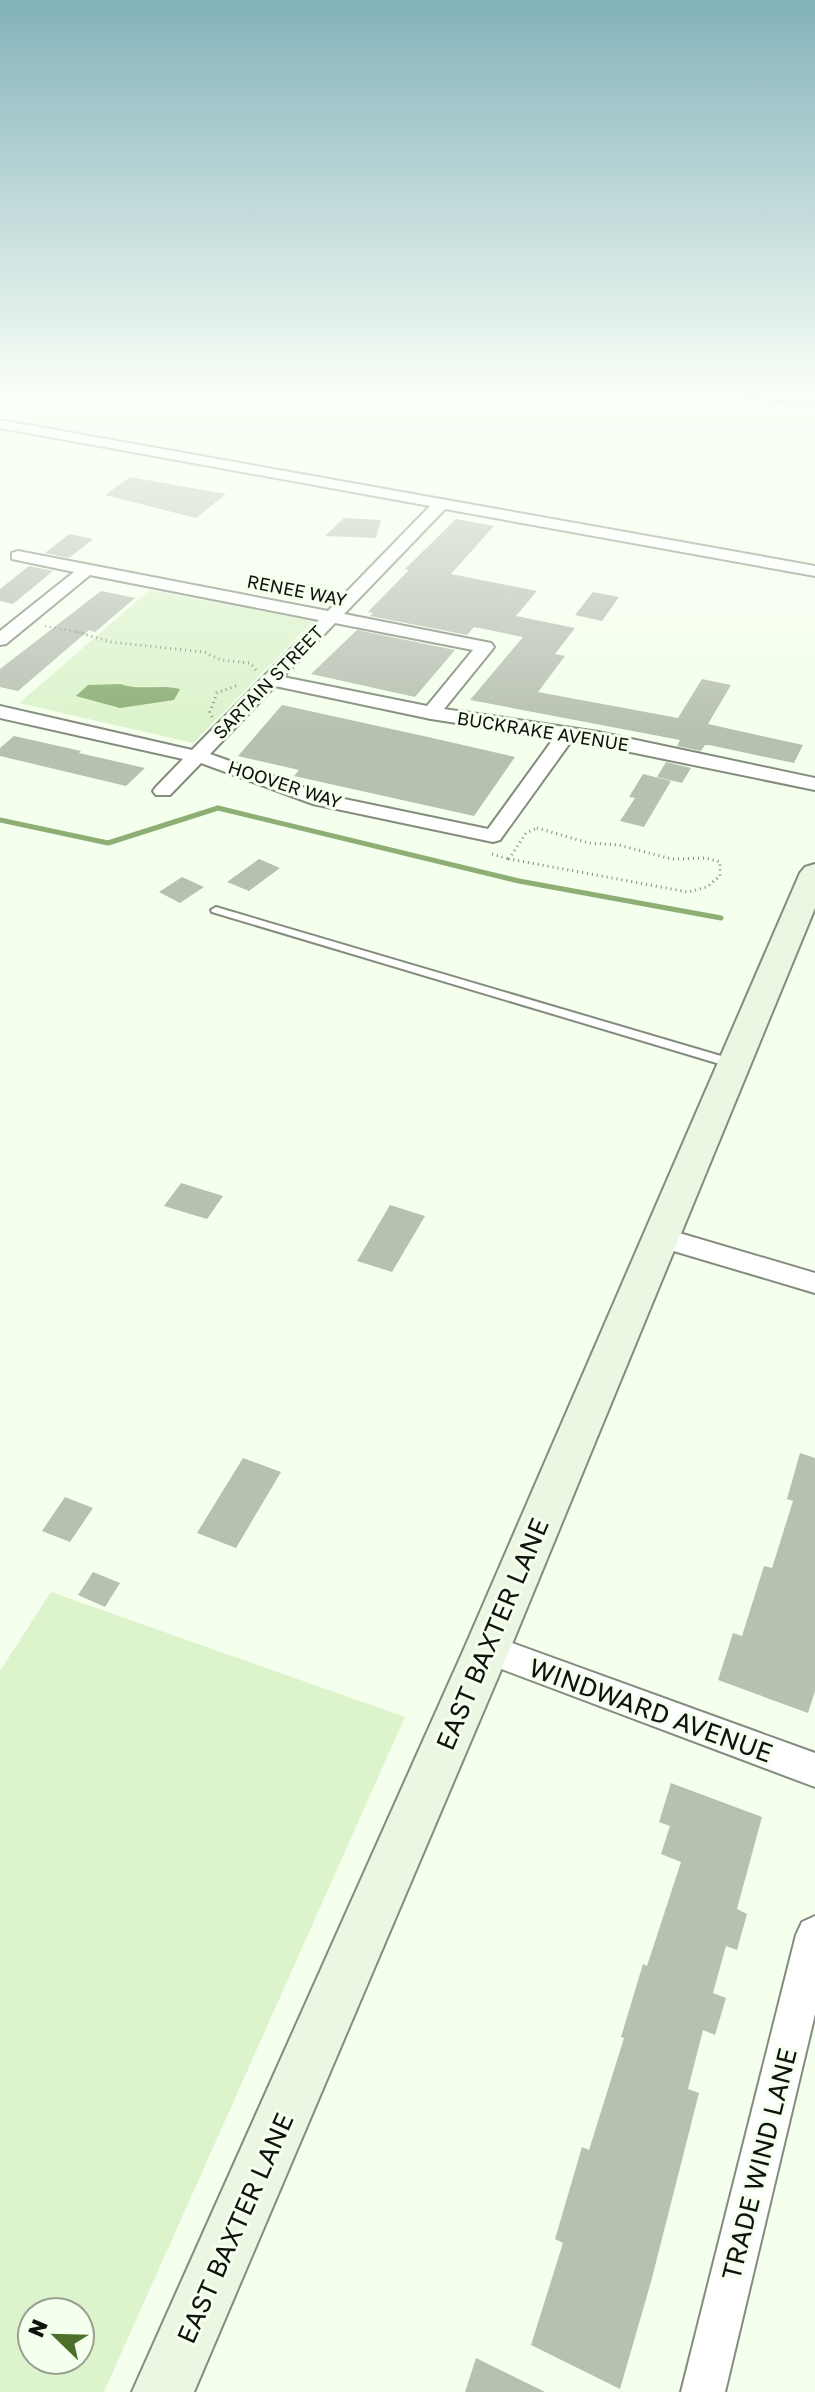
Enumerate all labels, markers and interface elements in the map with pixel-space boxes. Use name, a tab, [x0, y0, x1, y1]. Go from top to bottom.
street label: RENEE WAY	[245, 570, 349, 611]
street label: SARTAIN STREET	[208, 621, 328, 743]
street label: BUCKRAKE AVENUE	[456, 707, 630, 755]
street label: HOOVER WAY	[226, 755, 345, 813]
street label: EAST BAXTER LANE	[429, 1513, 555, 1755]
street label: WINDWARD AVENUE	[525, 1651, 777, 1769]
street label: TRADE WIND LANE	[715, 2045, 803, 2283]
street label: EAST BAXTER LANE	[170, 2108, 300, 2348]
north arrow	[16, 2296, 96, 2376]
text: N	[21, 2315, 53, 2341]

